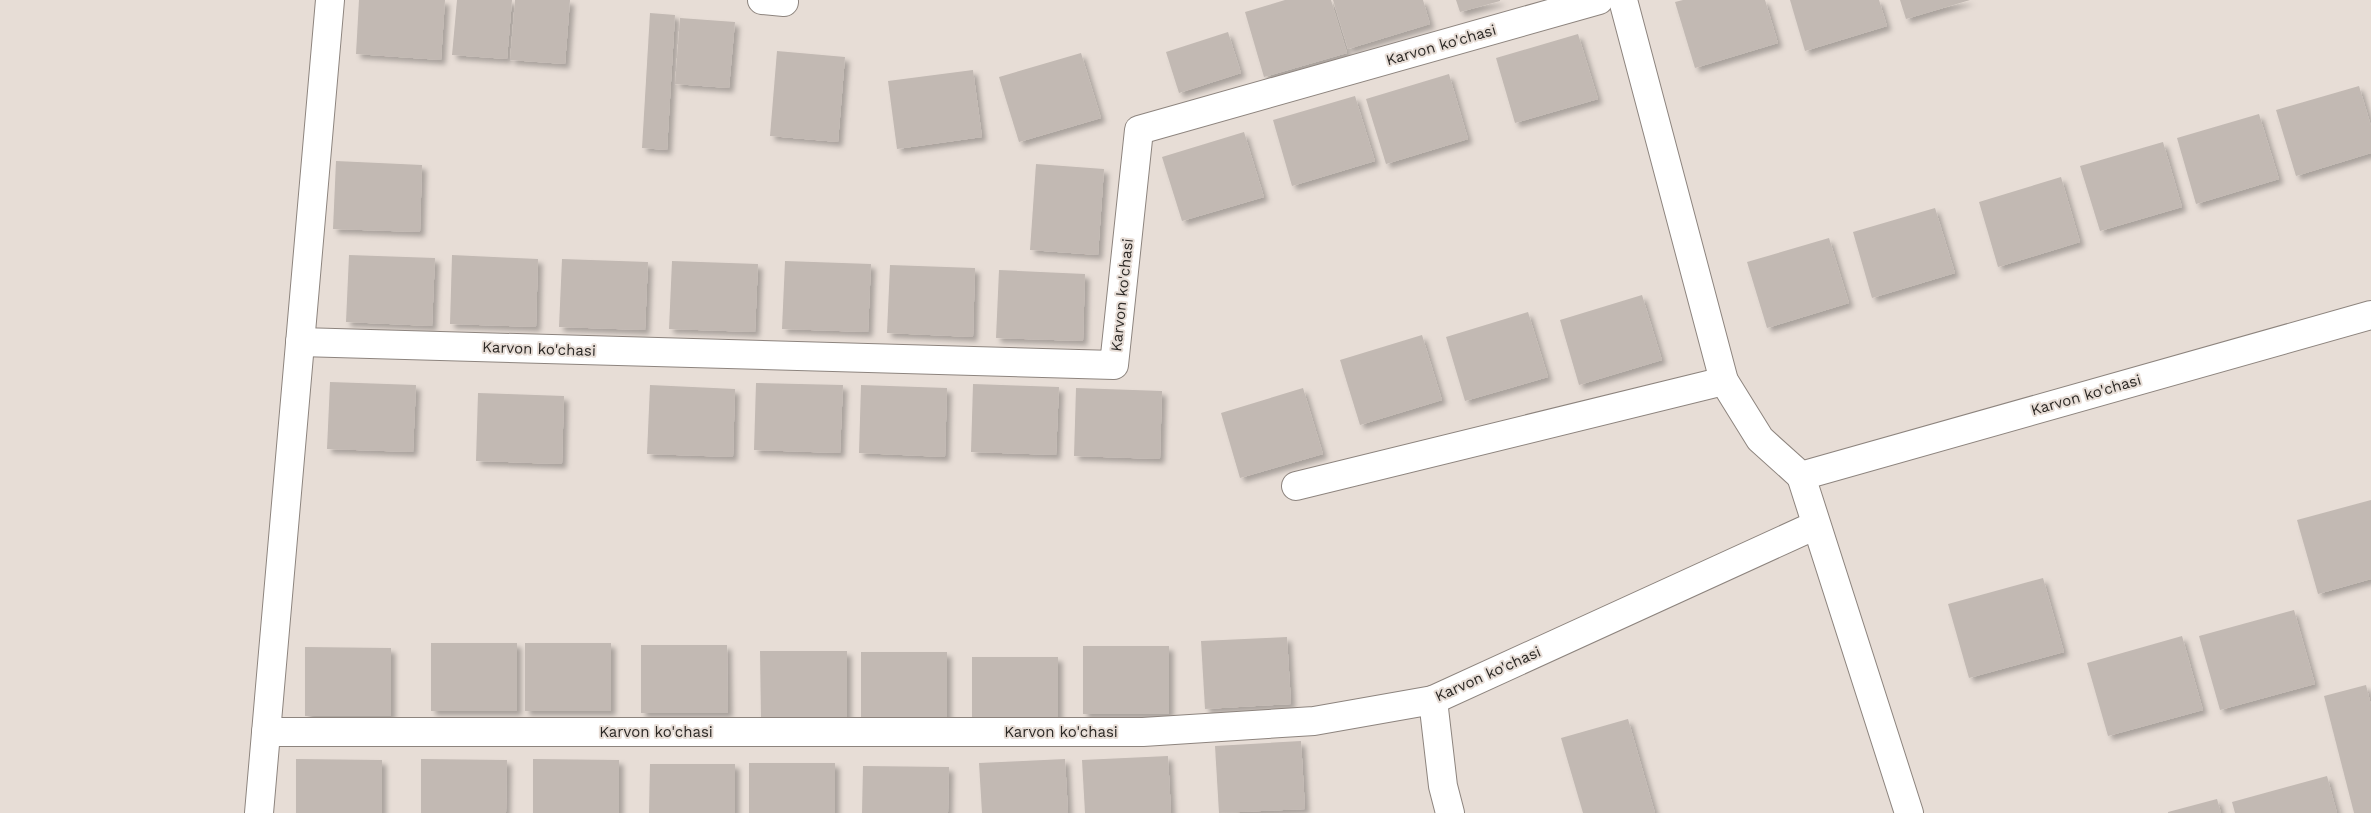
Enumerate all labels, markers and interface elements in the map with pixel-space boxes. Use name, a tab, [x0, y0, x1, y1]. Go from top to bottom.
street label: Karvon ko'chasi	[1384, 21, 1498, 69]
street label: Karvon ko'chasi	[1107, 238, 1137, 352]
street label: Karvon ko'chasi	[482, 338, 596, 360]
street label: Karvon ko'chasi	[2029, 371, 2143, 419]
street label: Karvon ko'chasi	[1432, 643, 1544, 705]
street label: Karvon ko'chasi	[599, 723, 713, 741]
street label: Karvon ko'chasi	[1004, 723, 1118, 741]

